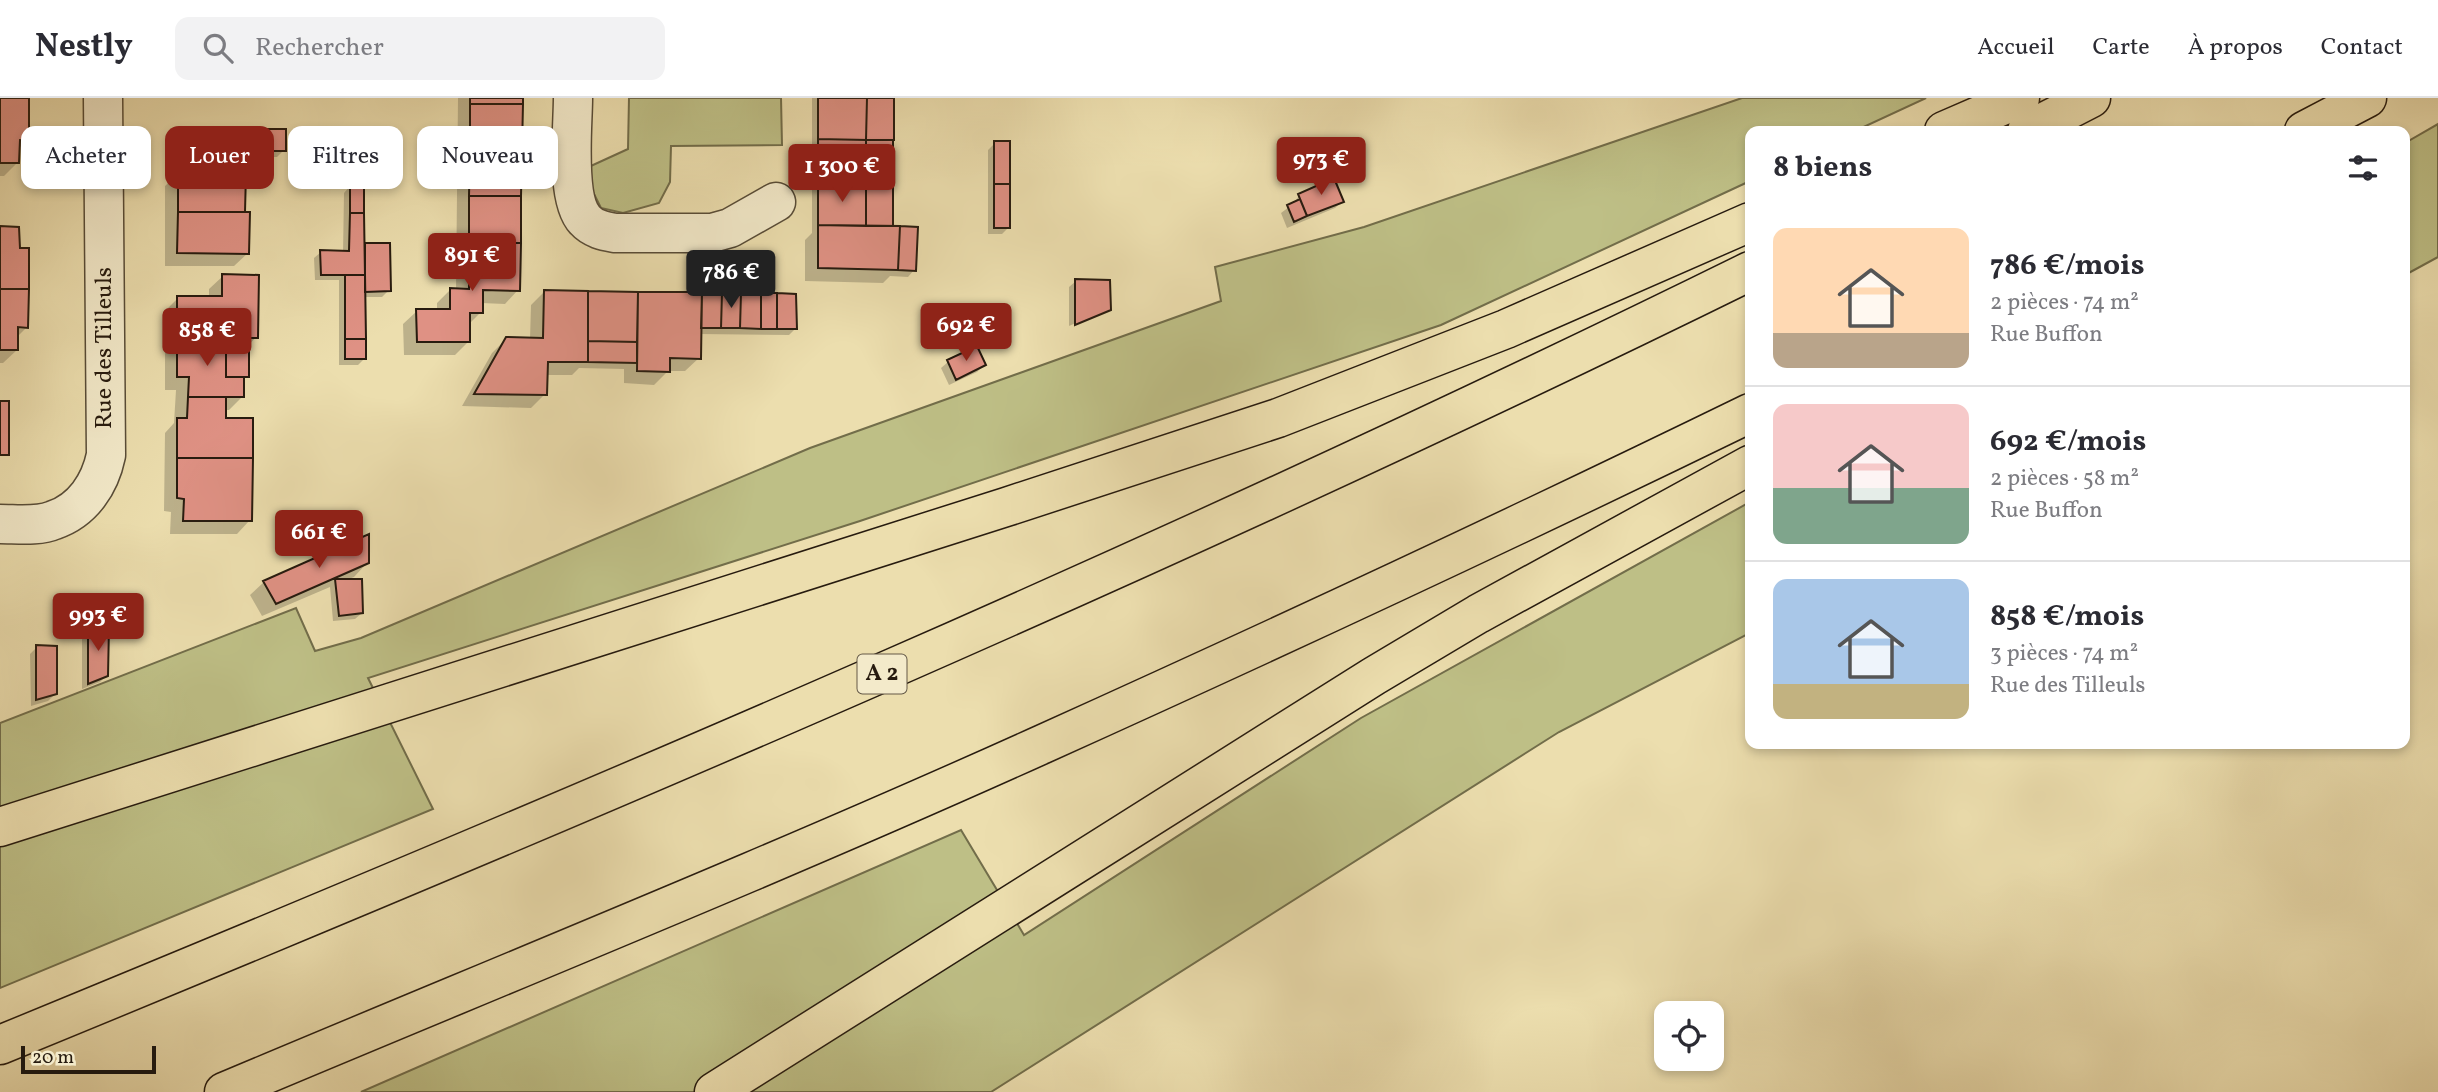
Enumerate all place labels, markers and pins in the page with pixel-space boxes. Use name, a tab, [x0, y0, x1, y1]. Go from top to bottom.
pin: 973 €	[1272, 138, 1370, 197]
pin: 1 300 €	[777, 144, 907, 204]
pin: 891 €	[423, 234, 521, 293]
pin: 786 €	[682, 250, 780, 310]
pin: 692 €	[917, 303, 1015, 363]
pin: 858 €	[158, 308, 256, 368]
pin: 661 €	[270, 510, 368, 570]
pin: 993 €	[49, 594, 147, 653]

